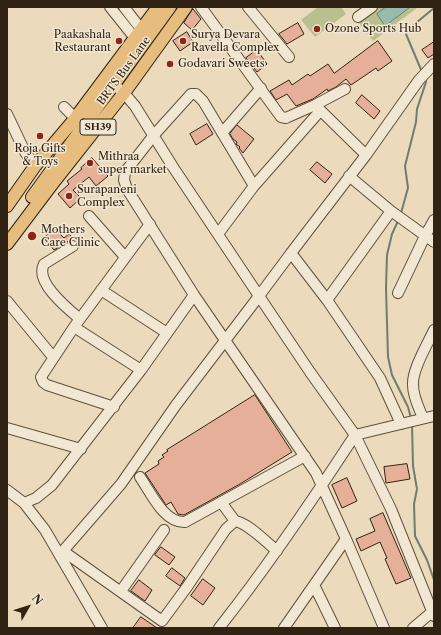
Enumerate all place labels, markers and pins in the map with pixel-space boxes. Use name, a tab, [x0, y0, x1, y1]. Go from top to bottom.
place label: Ozone Sports Hub	[325, 22, 422, 36]
marker: Ozone Sports Hub	[312, 24, 322, 34]
place label: Paakashala Restaurant	[54, 28, 111, 54]
place label: Surya Devara Ravella Complex	[191, 28, 279, 54]
marker: Paakashala Restaurant	[114, 36, 124, 46]
marker: Surya Devara Ravella Complex	[178, 36, 188, 46]
place label: Godavari Sweets	[178, 57, 264, 71]
marker: Godavari Sweets	[165, 59, 175, 69]
marker: Roja Gifts & Toys	[35, 131, 45, 141]
place label: Roja Gifts & Toys	[14, 142, 66, 168]
place label: Mithraa super market	[98, 150, 167, 176]
marker: Mithraa super market	[85, 158, 95, 168]
place label: Surapaneni Complex	[77, 183, 137, 209]
marker: Surapaneni Complex	[64, 191, 74, 201]
place label: Mothers Care Clinic	[41, 223, 100, 249]
marker: Mothers Care Clinic	[26, 230, 38, 242]

